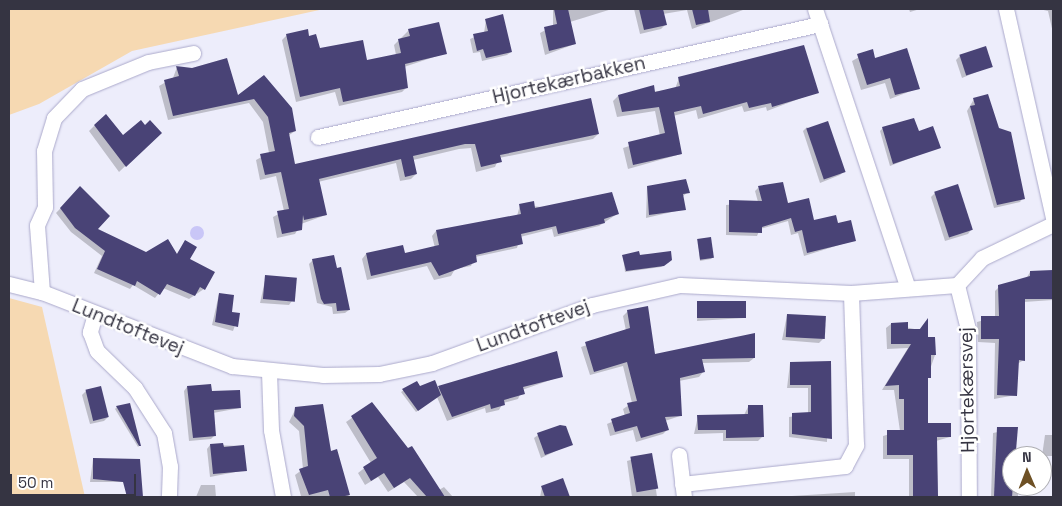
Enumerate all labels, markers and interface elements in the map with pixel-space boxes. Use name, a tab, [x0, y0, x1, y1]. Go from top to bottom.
street label: Hjortekærbakken	[490, 51, 648, 109]
street label: Lundtoftevej	[69, 294, 187, 360]
street label: Lundtoftevej	[473, 295, 593, 357]
street label: Hjortekærsvej	[955, 327, 979, 453]
north arrow	[1002, 446, 1052, 496]
text: N	[1022, 448, 1032, 466]
scale bar	[12, 464, 139, 496]
text: 50 m	[18, 473, 53, 492]

